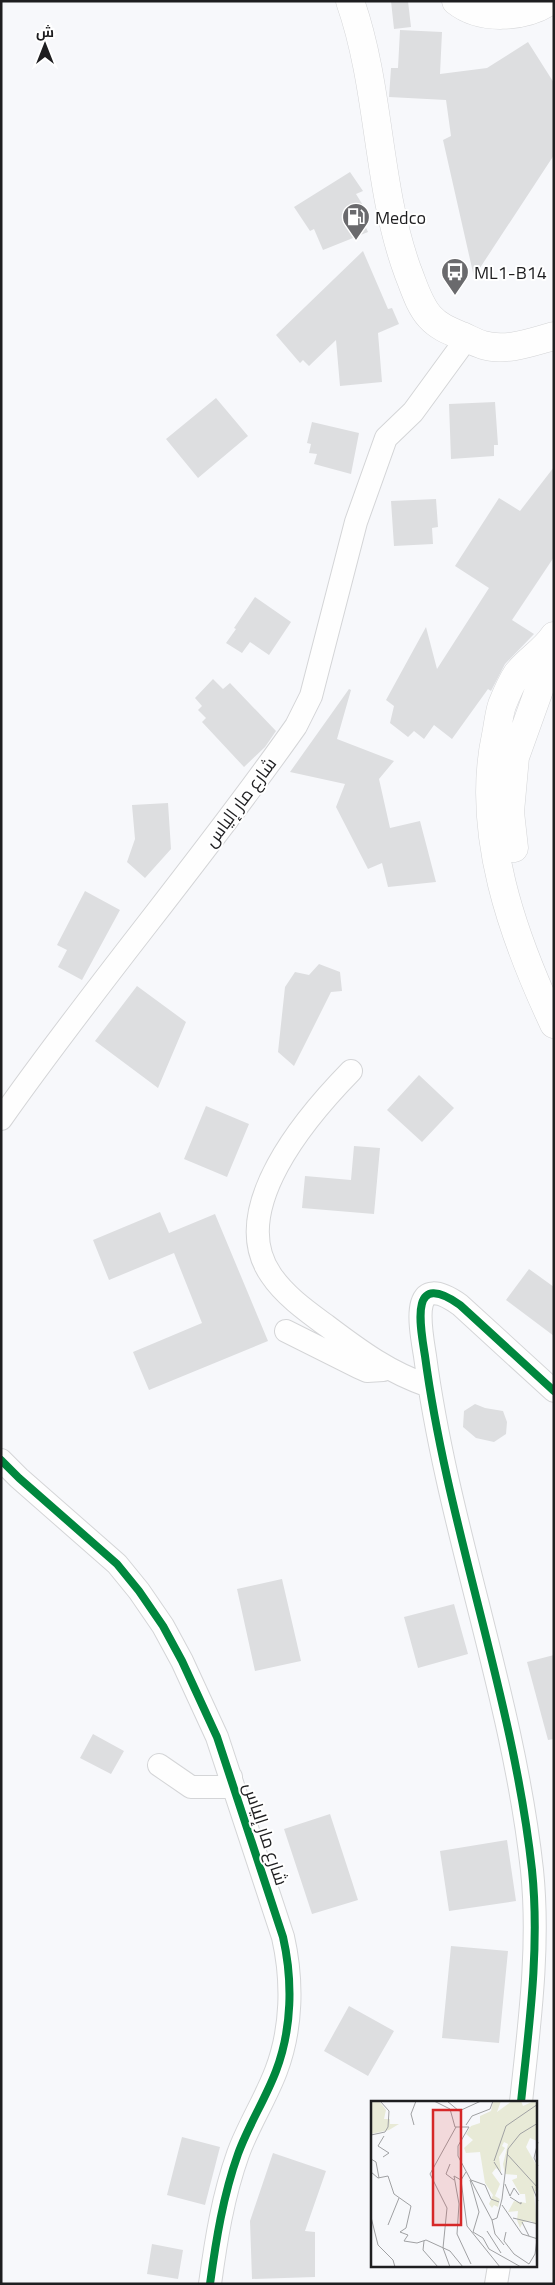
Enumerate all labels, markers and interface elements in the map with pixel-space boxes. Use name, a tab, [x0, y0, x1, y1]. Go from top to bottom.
north arrow	[20, 20, 70, 70]
text: ش	[36, 21, 54, 42]
fuel station icon: Medco	[341, 202, 371, 241]
place label: Medco	[375, 204, 426, 231]
bus stop icon: ML1-B14	[440, 257, 470, 296]
place label: ML1-B14	[474, 259, 547, 286]
street label: شارع مار إلياس	[197, 751, 283, 853]
street label: شارع مار إلياس	[237, 1779, 295, 1889]
inset map	[371, 2101, 538, 2268]

